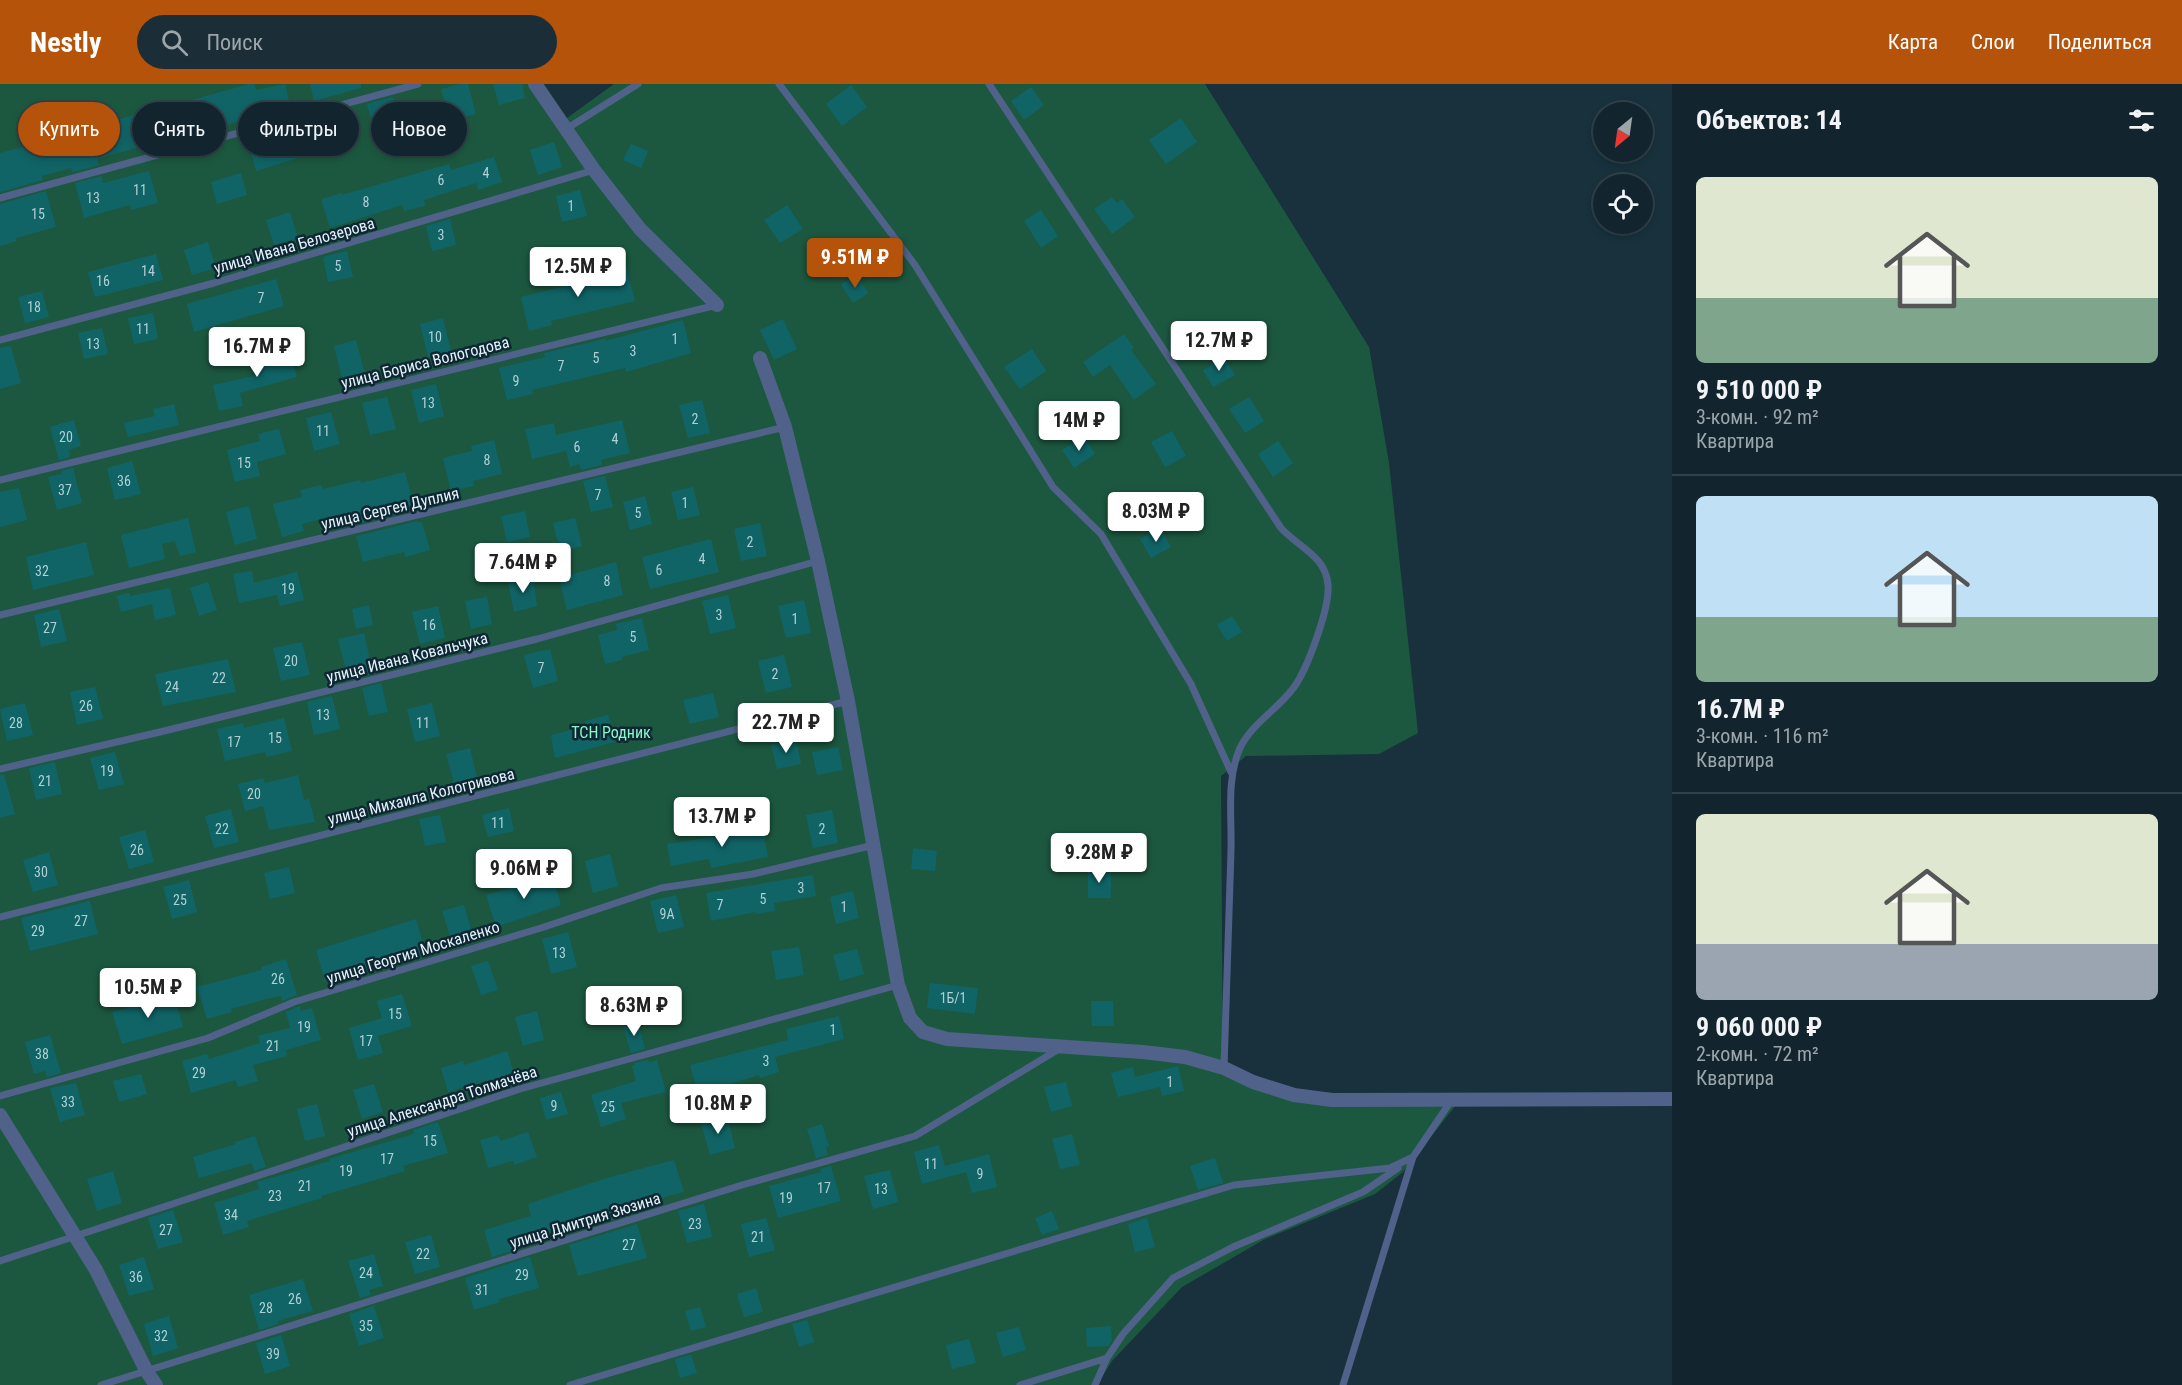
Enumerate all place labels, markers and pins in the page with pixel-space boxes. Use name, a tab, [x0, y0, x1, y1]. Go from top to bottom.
pin: 9.51M ₽	[800, 238, 910, 289]
pin: 12.5M ₽	[523, 247, 633, 298]
pin: 12.7M ₽	[1164, 321, 1274, 372]
pin: 16.7M ₽	[202, 327, 312, 378]
pin: 14M ₽	[1037, 401, 1121, 452]
pin: 8.03M ₽	[1101, 492, 1211, 543]
pin: 7.64M ₽	[468, 543, 578, 594]
pin: 22.7M ₽	[731, 703, 841, 754]
pin: 13.7M ₽	[667, 797, 777, 848]
pin: 9.28M ₽	[1044, 833, 1154, 884]
pin: 9.06M ₽	[469, 849, 579, 900]
pin: 10.5M ₽	[93, 968, 203, 1019]
pin: 8.63M ₽	[579, 986, 689, 1037]
pin: 10.8M ₽	[663, 1084, 773, 1135]

